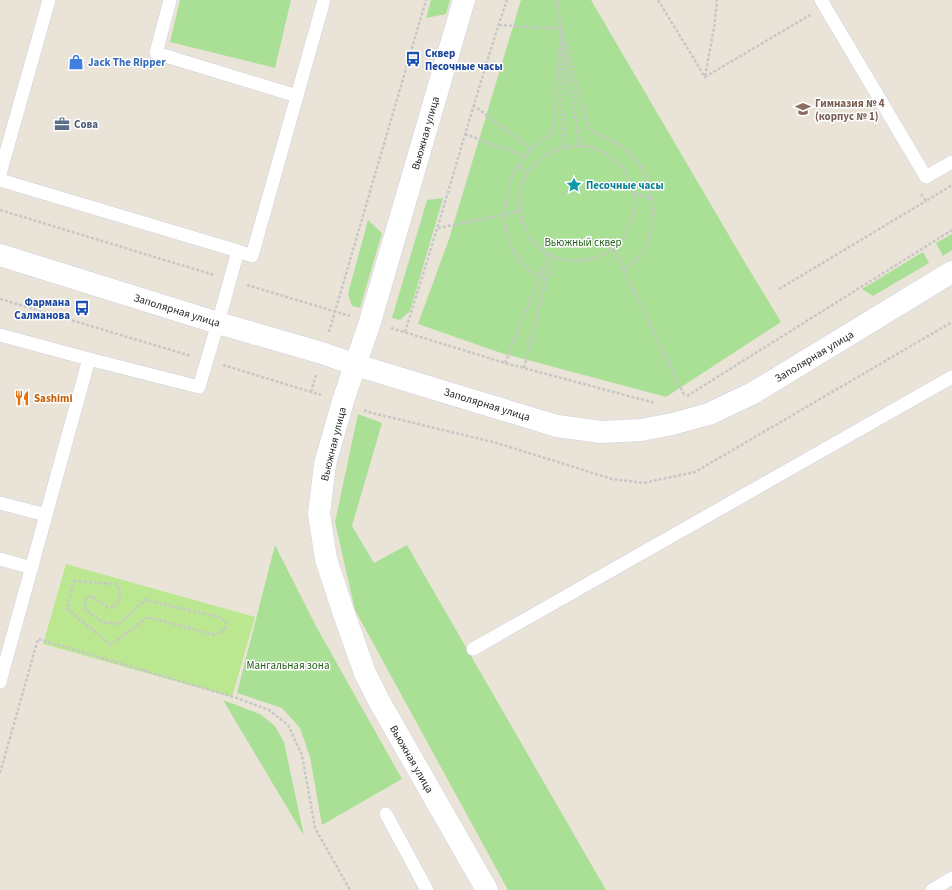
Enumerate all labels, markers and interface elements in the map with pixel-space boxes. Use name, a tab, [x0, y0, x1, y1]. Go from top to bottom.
place label: Сквер Песочные часы	[425, 46, 503, 74]
bus stop icon: Сквер Песочные часы	[404, 50, 422, 68]
shop icon: Jack The Ripper	[67, 53, 85, 71]
place label: Jack The Ripper	[88, 55, 166, 70]
street label: Вьюжная улица	[408, 95, 443, 172]
place label: Гимназия № 4 (корпус № 1)	[815, 96, 885, 124]
school or university icon: Гимназия № 4 (корпус № 1)	[794, 100, 812, 118]
office icon: Сова	[53, 115, 71, 133]
place label: Сова	[74, 117, 98, 132]
place icon: Песочные часы	[565, 176, 583, 194]
place label: Песочные часы	[586, 178, 664, 193]
park label: Вьюжный сквер	[544, 235, 622, 250]
street label: Заполярная улица	[132, 290, 222, 331]
place label: Фармана Салманова	[14, 295, 70, 323]
bus stop icon: Фармана Салманова	[73, 299, 91, 317]
street label: Заполярная улица	[772, 327, 857, 386]
street label: Заполярная улица	[442, 384, 532, 425]
restaurant icon: Sashimi	[13, 389, 31, 407]
place label: Sashimi	[34, 391, 73, 406]
street label: Вьюжная улица	[317, 405, 350, 483]
park label: Мангальная зона	[247, 658, 329, 673]
street label: Вьюжная улица	[386, 723, 437, 796]

